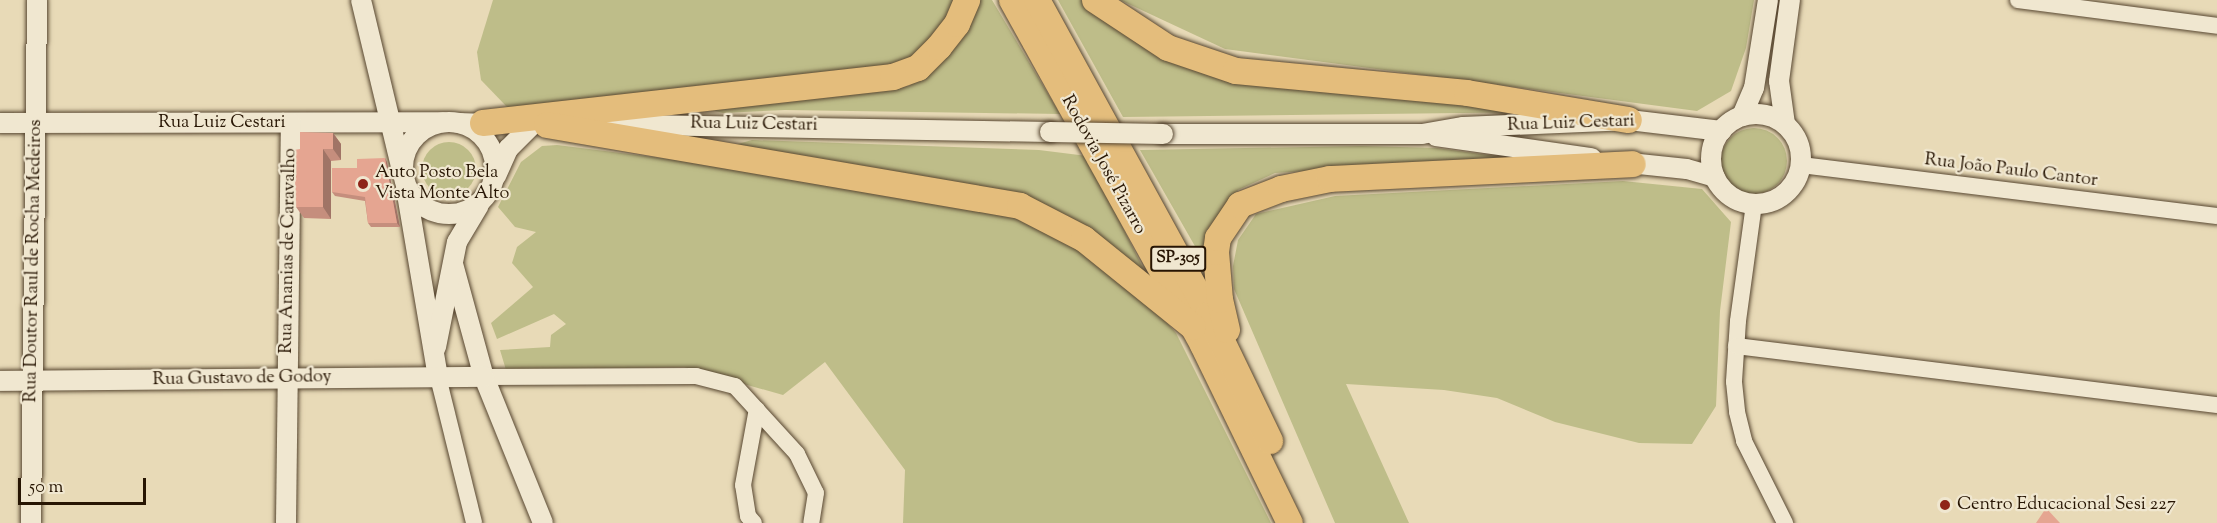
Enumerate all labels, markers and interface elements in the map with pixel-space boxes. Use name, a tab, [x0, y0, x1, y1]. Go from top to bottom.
street label: Rodovia José Pizarro	[1056, 92, 1150, 238]
street label: Rua Luiz Cestari	[1507, 111, 1635, 137]
street label: Rua Luiz Cestari	[158, 112, 286, 134]
street label: Rua Luiz Cestari	[690, 113, 818, 137]
street label: Rua Doutor Raul de Rocha Medeiros	[21, 119, 47, 403]
street label: Rua Ananias de Caravalho	[276, 148, 302, 354]
street label: Rua João Paulo Cantor	[1923, 150, 2099, 192]
place label: Auto Posto Bela Vista Monte Alto	[375, 163, 509, 206]
marker: Auto Posto Bela Vista Monte Alto	[356, 177, 370, 191]
road number: SP-305	[1150, 246, 1206, 272]
street label: Rua Gustavo de Godoy	[152, 367, 332, 391]
scale bar	[21, 466, 148, 504]
text: 50 m	[29, 475, 63, 501]
place label: Centro Educacional Sesi 227	[1957, 494, 2176, 516]
marker: Centro Educacional Sesi 227	[1938, 498, 1952, 512]

